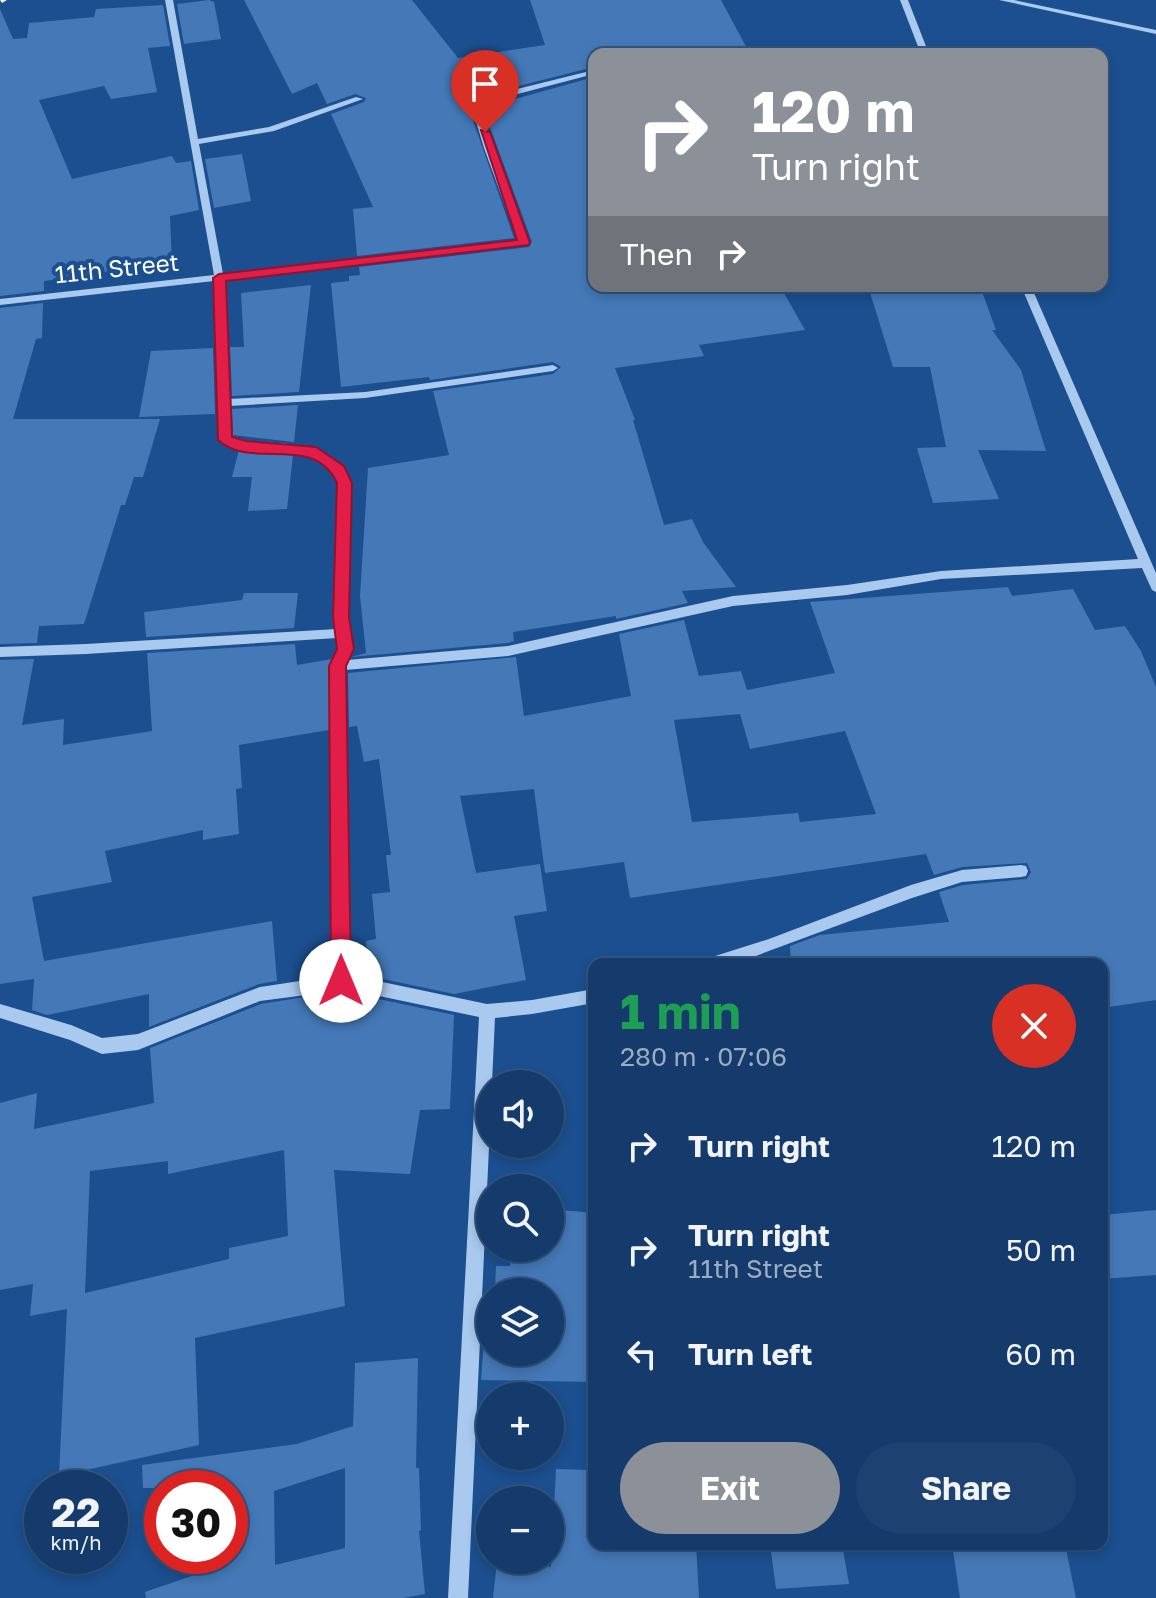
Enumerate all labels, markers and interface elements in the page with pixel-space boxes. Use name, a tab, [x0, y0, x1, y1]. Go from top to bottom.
pin	[451, 50, 519, 132]
icon: arrive	[463, 62, 507, 106]
text: 120 m	[752, 77, 914, 144]
icon: right	[620, 80, 724, 184]
text: Turn right	[752, 145, 920, 188]
icon: right	[709, 232, 753, 276]
text: Then	[620, 236, 693, 272]
street label: 11th Street	[53, 247, 180, 288]
position arrow	[299, 939, 383, 1023]
text: 1 min	[620, 982, 741, 1040]
button: close	[992, 984, 1076, 1068]
text: 280 m · 07:06	[620, 1041, 787, 1072]
map controls	[476, 1070, 564, 1574]
button: sound	[476, 1070, 564, 1158]
icon: right	[620, 1124, 664, 1168]
text: Turn right	[688, 1128, 830, 1164]
text: 120 m	[991, 1128, 1076, 1164]
button: search	[476, 1174, 564, 1262]
text: Turn right	[688, 1217, 830, 1253]
icon: right	[620, 1228, 664, 1272]
text: 50 m	[1006, 1232, 1076, 1268]
text: 11th Street	[688, 1253, 823, 1284]
button: layers	[476, 1278, 564, 1366]
icon: left	[620, 1332, 664, 1376]
text: Turn left	[688, 1336, 813, 1372]
text: 60 m	[1005, 1336, 1076, 1372]
button: +	[476, 1382, 564, 1470]
button: Exit	[620, 1442, 840, 1534]
button: Share	[856, 1442, 1076, 1534]
speed limit sign: 30	[144, 1470, 248, 1574]
button: −	[476, 1486, 564, 1574]
text: 22	[52, 1488, 100, 1536]
text: km/h	[51, 1530, 101, 1554]

